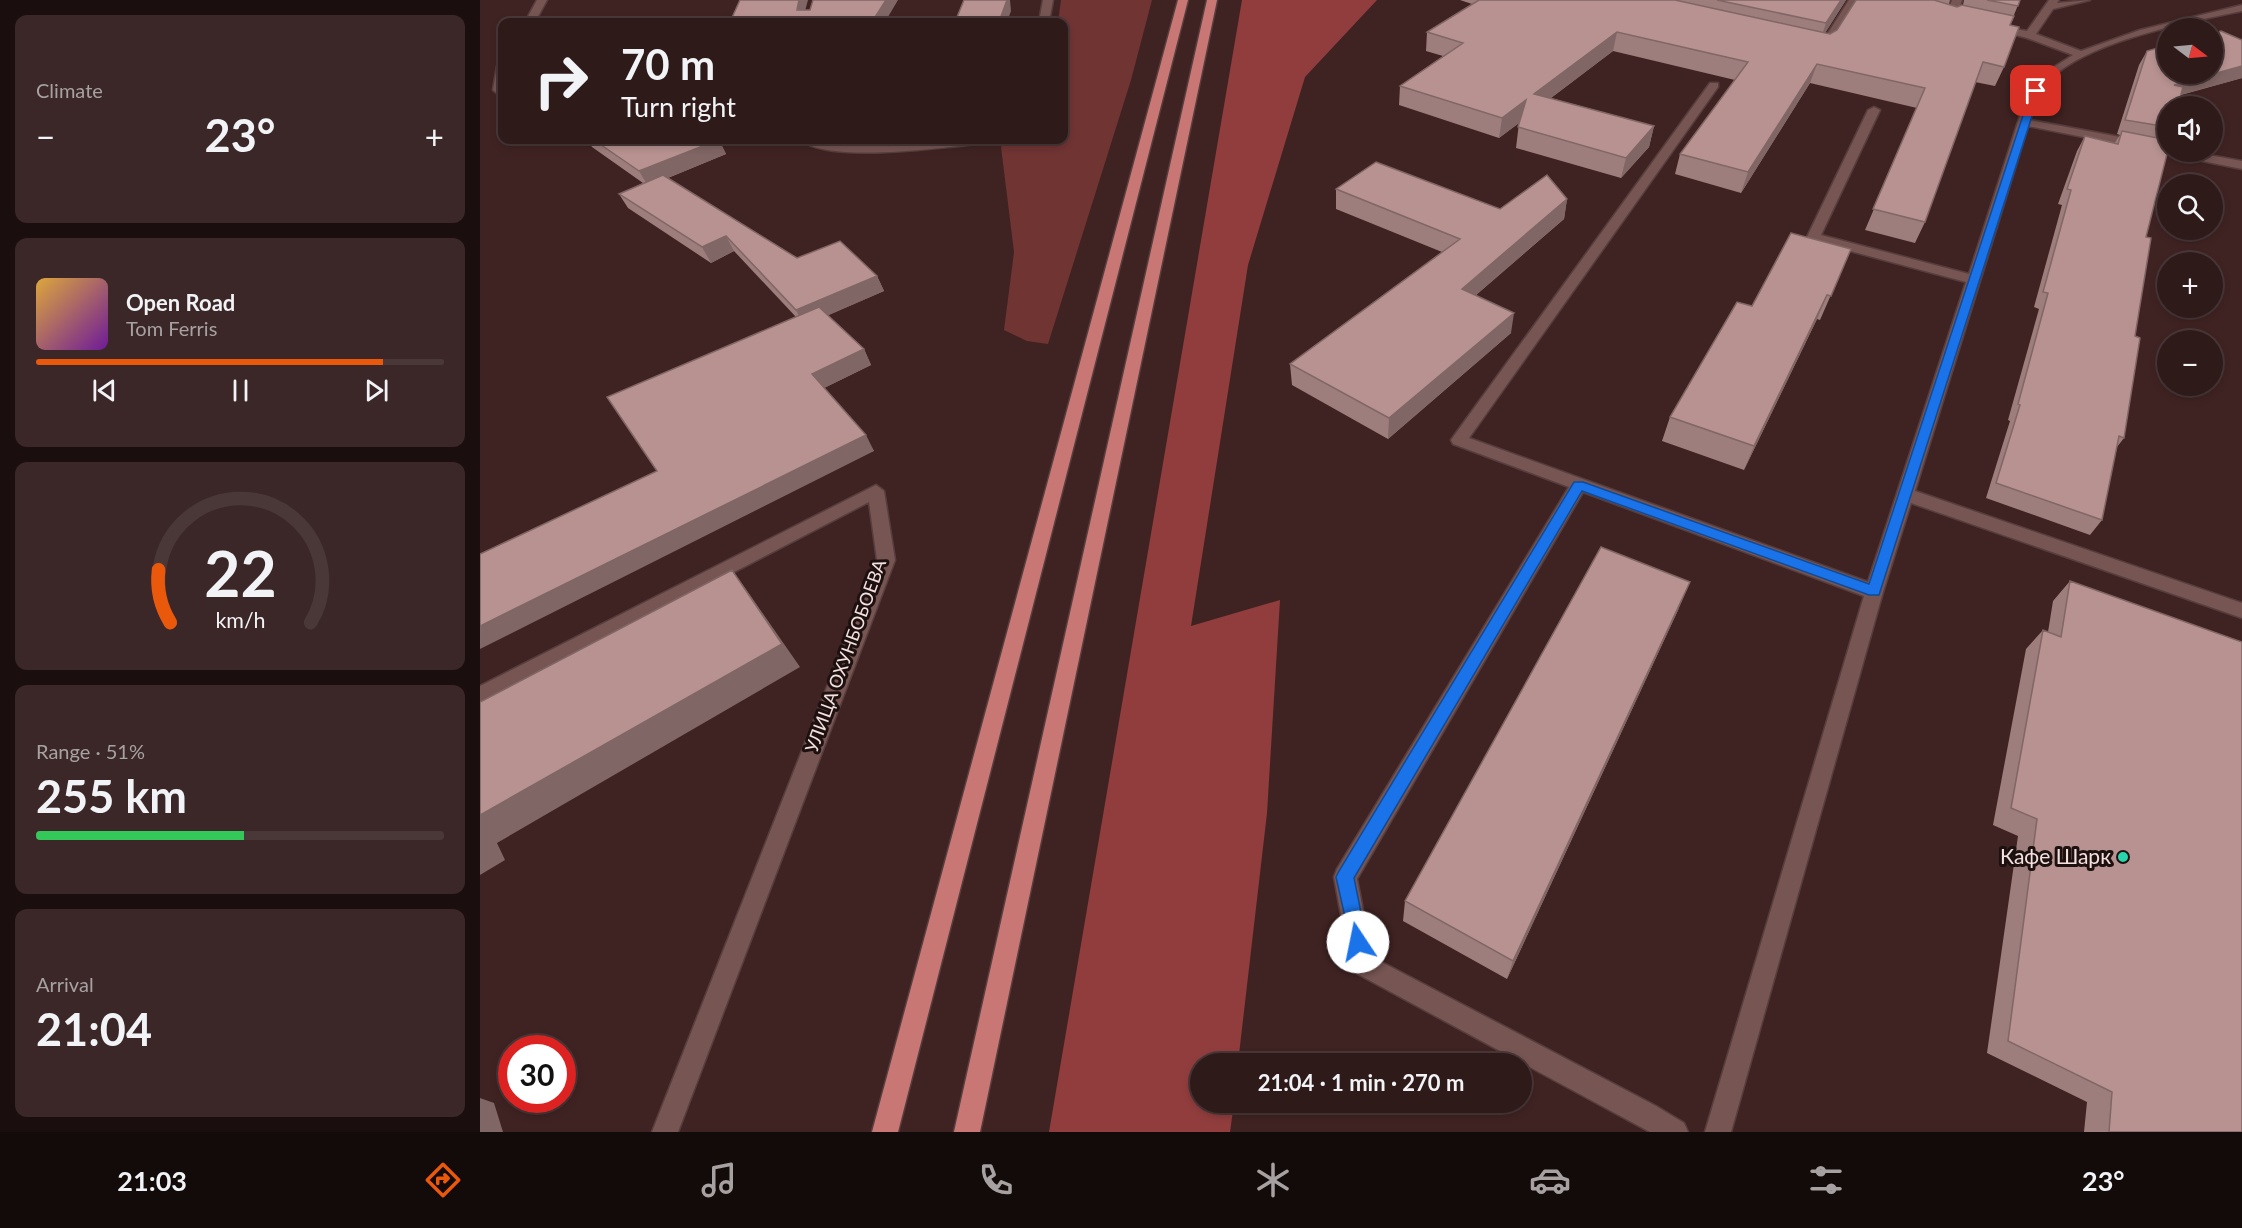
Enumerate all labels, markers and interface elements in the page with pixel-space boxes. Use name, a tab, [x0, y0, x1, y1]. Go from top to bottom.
north arrow	[2157, 18, 2223, 84]
map controls	[2157, 18, 2223, 396]
text: 70 m	[621, 39, 715, 89]
icon: right	[522, 42, 600, 120]
pin	[2010, 65, 2061, 116]
icon: arrive	[2019, 74, 2052, 107]
text: Climate	[36, 78, 103, 102]
text: Turn right	[621, 90, 736, 123]
button: sound	[2157, 96, 2223, 162]
text: 23°	[205, 108, 275, 162]
text: −	[36, 116, 55, 156]
text: +	[425, 116, 444, 156]
button: search	[2157, 174, 2223, 240]
button: +	[2157, 252, 2223, 318]
text: Open Road	[126, 289, 235, 316]
text: Tom Ferris	[126, 316, 217, 340]
button: −	[2157, 330, 2223, 396]
icon: previous	[88, 374, 121, 407]
icon: pause	[224, 374, 257, 407]
icon: next	[360, 374, 393, 407]
text: 22	[204, 535, 276, 610]
street label: УЛИЦА ОХУНБОБОЕВА	[800, 555, 890, 755]
text: km/h	[215, 607, 265, 633]
text: Range · 51%	[36, 739, 145, 763]
text: 255 km	[36, 769, 187, 823]
place label: Кафе Шарк	[2000, 843, 2111, 868]
marker: Кафе Шарк	[2116, 850, 2130, 864]
position arrow	[1326, 910, 1390, 974]
text: Arrival	[36, 972, 94, 996]
text: 21:04	[36, 1002, 152, 1056]
speed limit sign: 30	[498, 1035, 576, 1113]
text: 21:04 · 1 min · 270 m	[1258, 1069, 1464, 1096]
icon: directions	[422, 1159, 464, 1201]
icon: music	[698, 1159, 740, 1201]
icon: phone	[975, 1159, 1017, 1201]
icon: climate	[1252, 1159, 1294, 1201]
icon: car	[1529, 1159, 1571, 1201]
icon: filters	[1805, 1159, 1847, 1201]
text: 21:03	[117, 1164, 187, 1197]
text: 23°	[2082, 1164, 2125, 1197]

